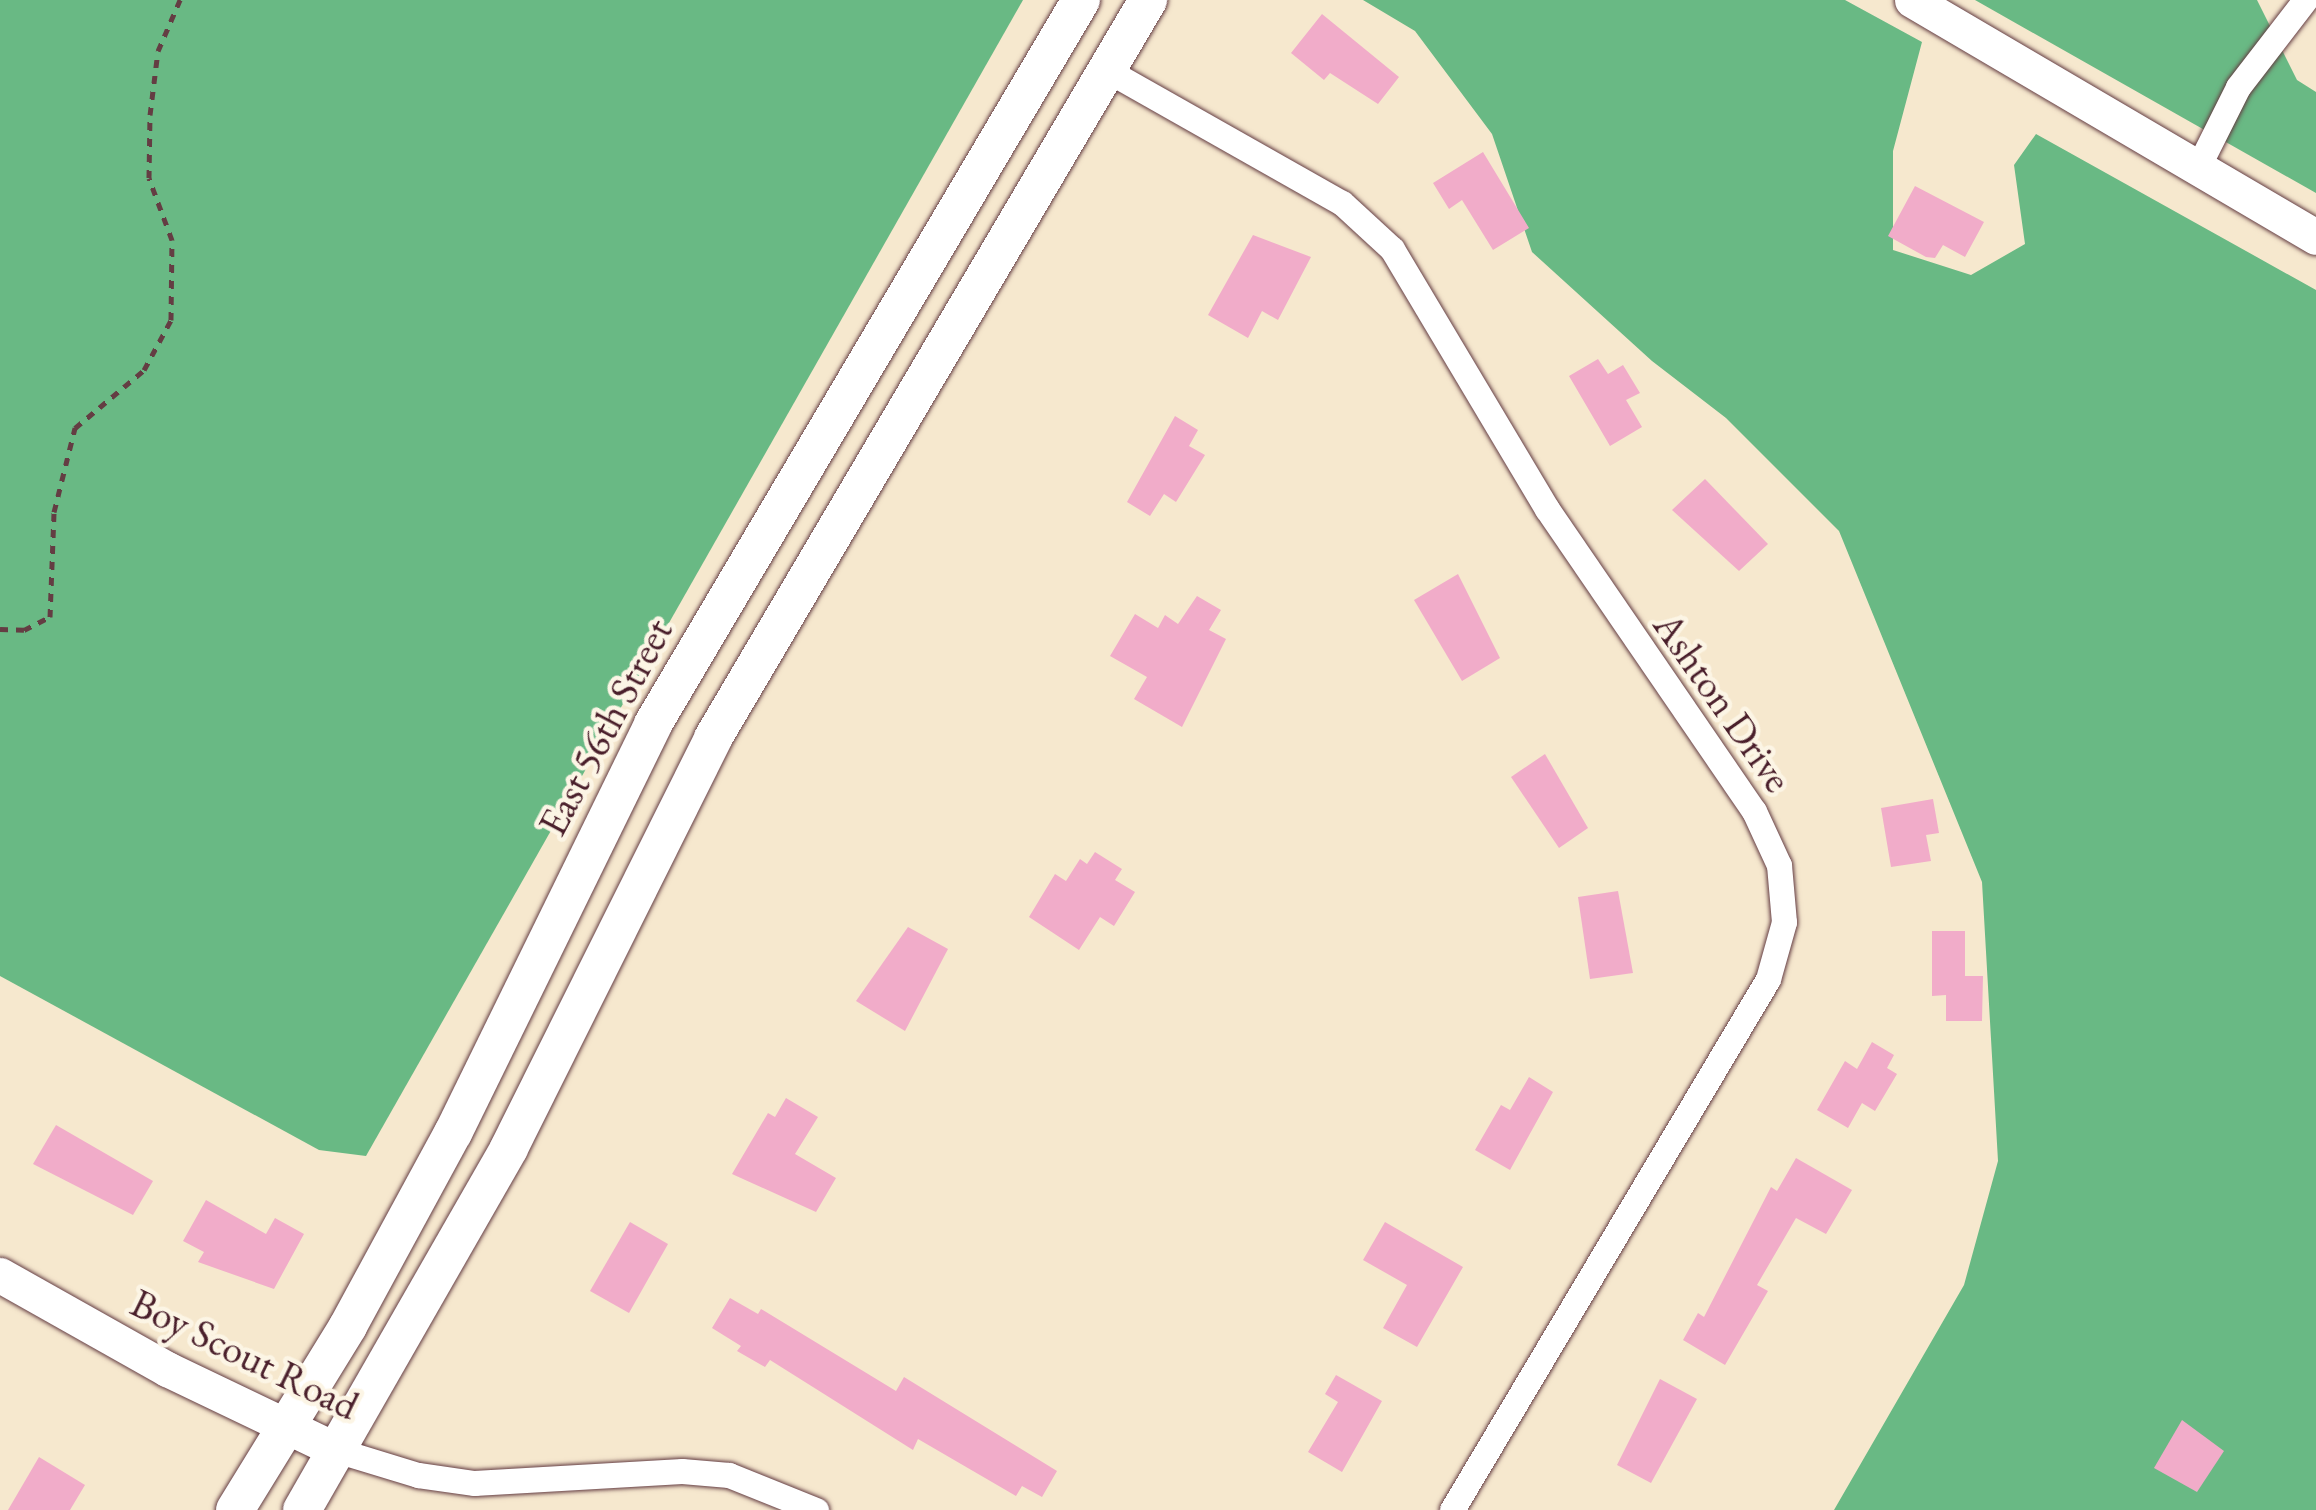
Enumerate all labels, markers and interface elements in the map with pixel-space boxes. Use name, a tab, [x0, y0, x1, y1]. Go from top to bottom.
street label: Ashton Drive	[1644, 603, 1802, 801]
street label: East 56th Street	[528, 610, 682, 844]
street label: Boy Scout Road	[123, 1278, 367, 1430]

